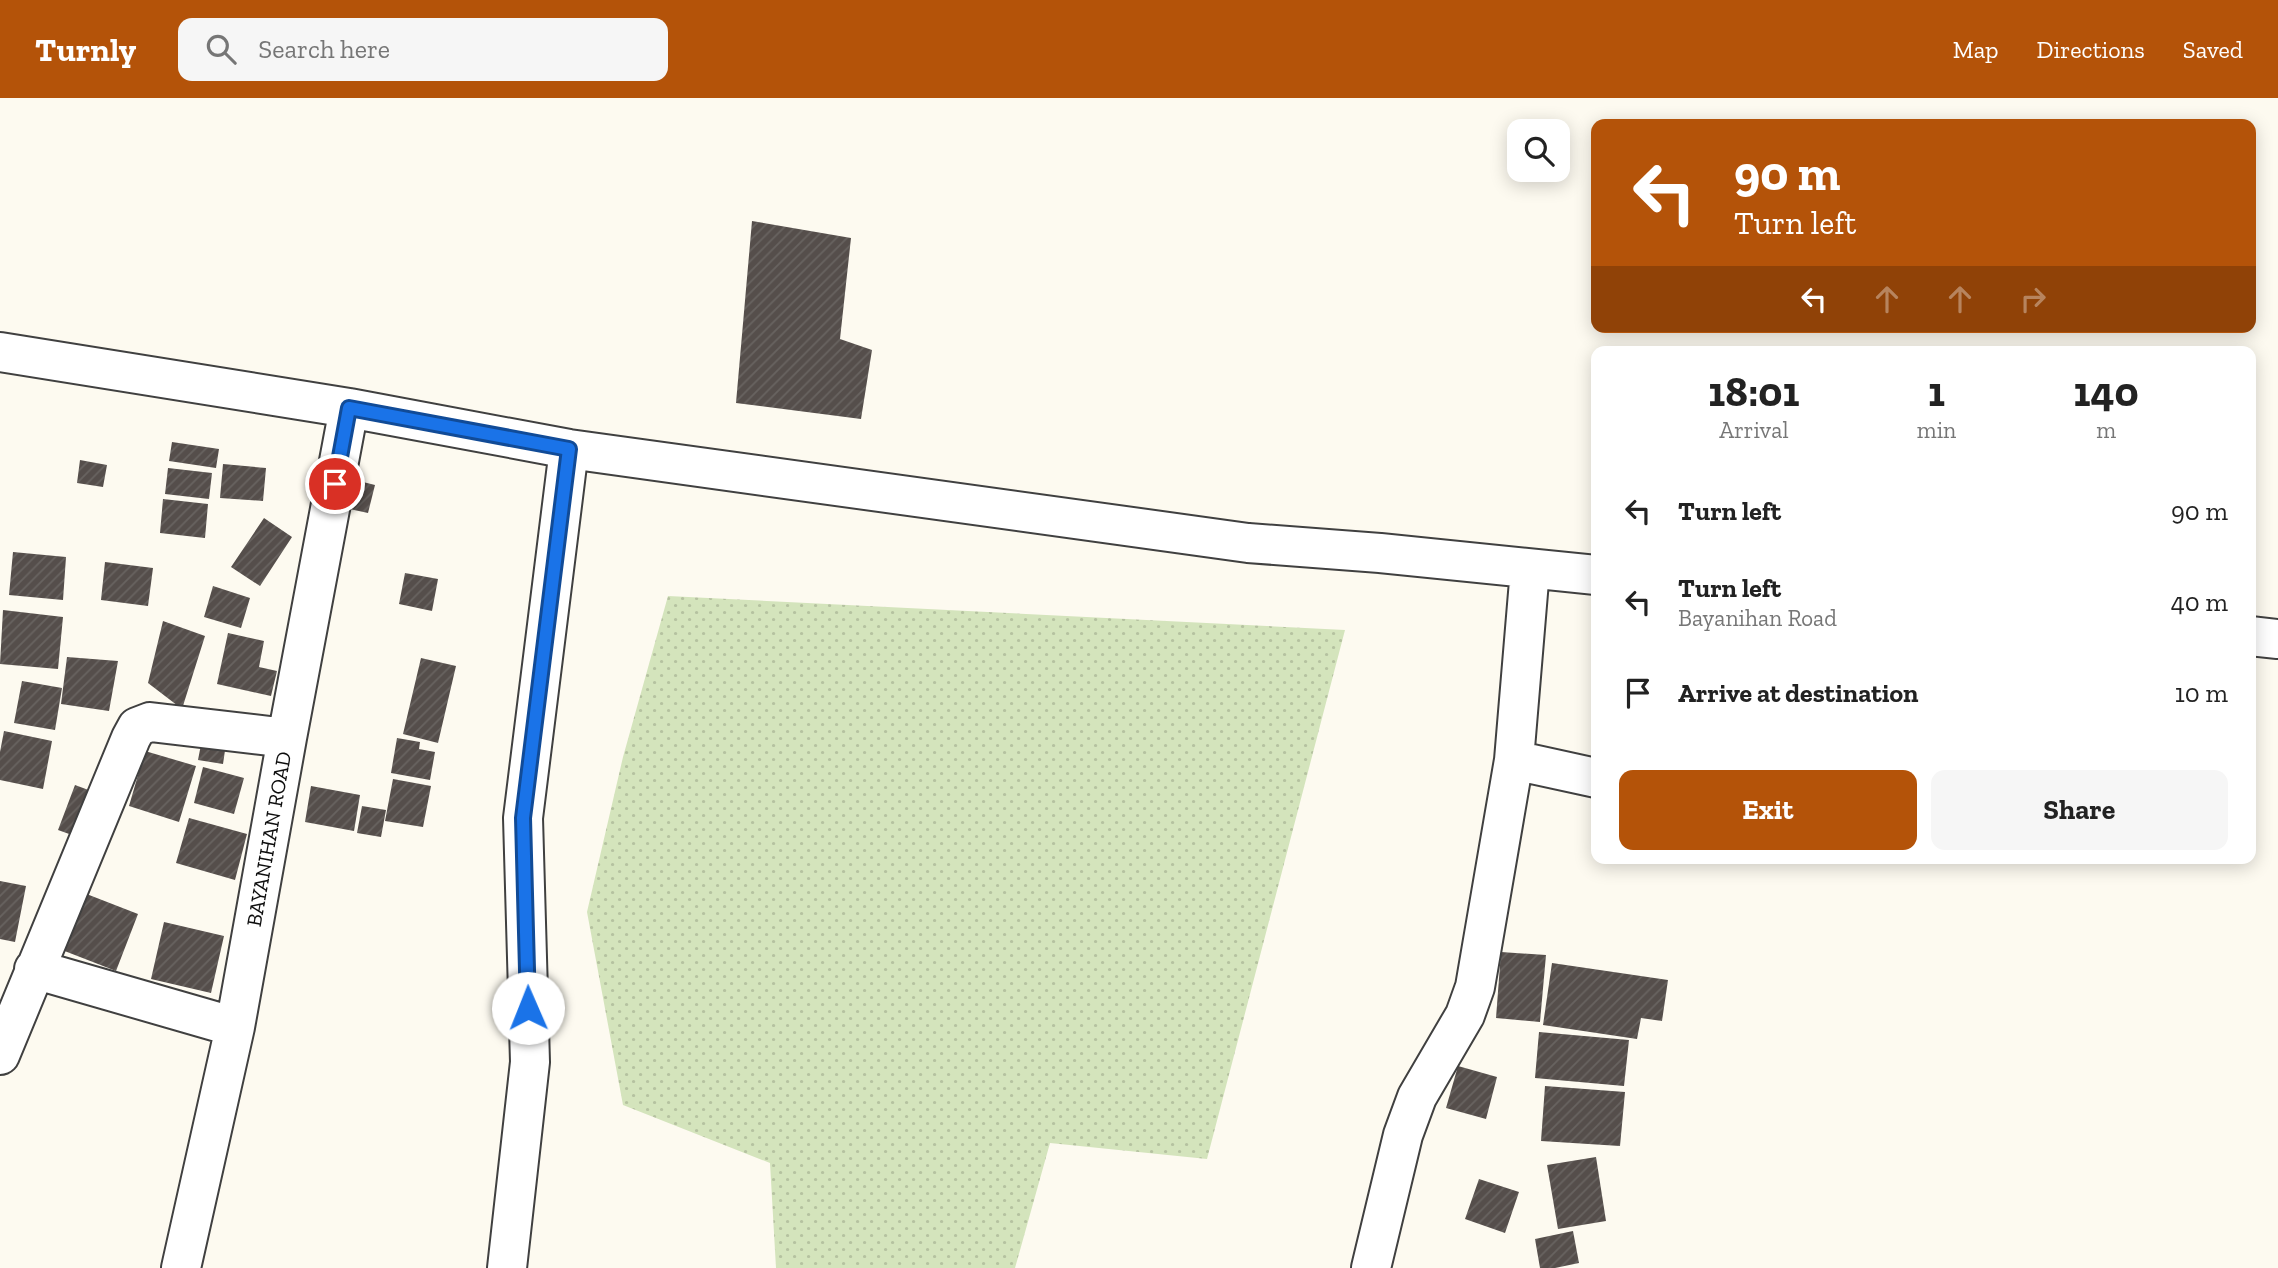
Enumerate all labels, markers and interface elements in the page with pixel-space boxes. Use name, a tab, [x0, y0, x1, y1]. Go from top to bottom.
search box	[178, 18, 668, 81]
text: Turnly	[35, 30, 136, 69]
icon: search	[202, 30, 240, 68]
text: Search here	[258, 33, 390, 65]
text: Map	[1953, 35, 1999, 64]
text: Directions	[2037, 35, 2145, 64]
text: Saved	[2183, 35, 2243, 64]
map controls	[1507, 119, 1570, 182]
button: search	[1507, 119, 1570, 182]
text: 90 m	[1734, 144, 1841, 203]
icon: left	[1619, 147, 1710, 238]
text: Turn left	[1734, 204, 1856, 242]
icon: left	[1795, 280, 1833, 318]
icon: ahead	[1868, 280, 1906, 318]
icon: ahead	[1941, 280, 1979, 318]
icon: right	[2014, 280, 2052, 318]
text: 18:01	[1708, 366, 1799, 417]
text: 1	[1928, 366, 1945, 417]
text: 140	[2074, 366, 2139, 417]
text: Arrival	[1719, 416, 1789, 444]
text: min	[1917, 416, 1956, 444]
text: m	[2096, 416, 2116, 444]
pin	[305, 454, 365, 514]
icon: arrive	[316, 465, 354, 503]
icon: left	[1619, 492, 1657, 530]
text: Turn left	[1678, 495, 1781, 527]
text: 90 m	[2171, 495, 2228, 527]
text: Turn left	[1678, 572, 1781, 604]
icon: left	[1619, 583, 1657, 621]
text: 40 m	[2171, 586, 2228, 618]
text: Bayanihan Road	[1678, 604, 1837, 632]
icon: arrive	[1619, 674, 1657, 712]
text: Arrive at destination	[1678, 677, 1918, 709]
text: 10 m	[2175, 677, 2228, 709]
street label: BAYANIHAN ROAD	[241, 750, 296, 928]
button: Exit	[1619, 770, 1917, 850]
button: Share	[1931, 770, 2228, 850]
position arrow	[491, 971, 565, 1045]

